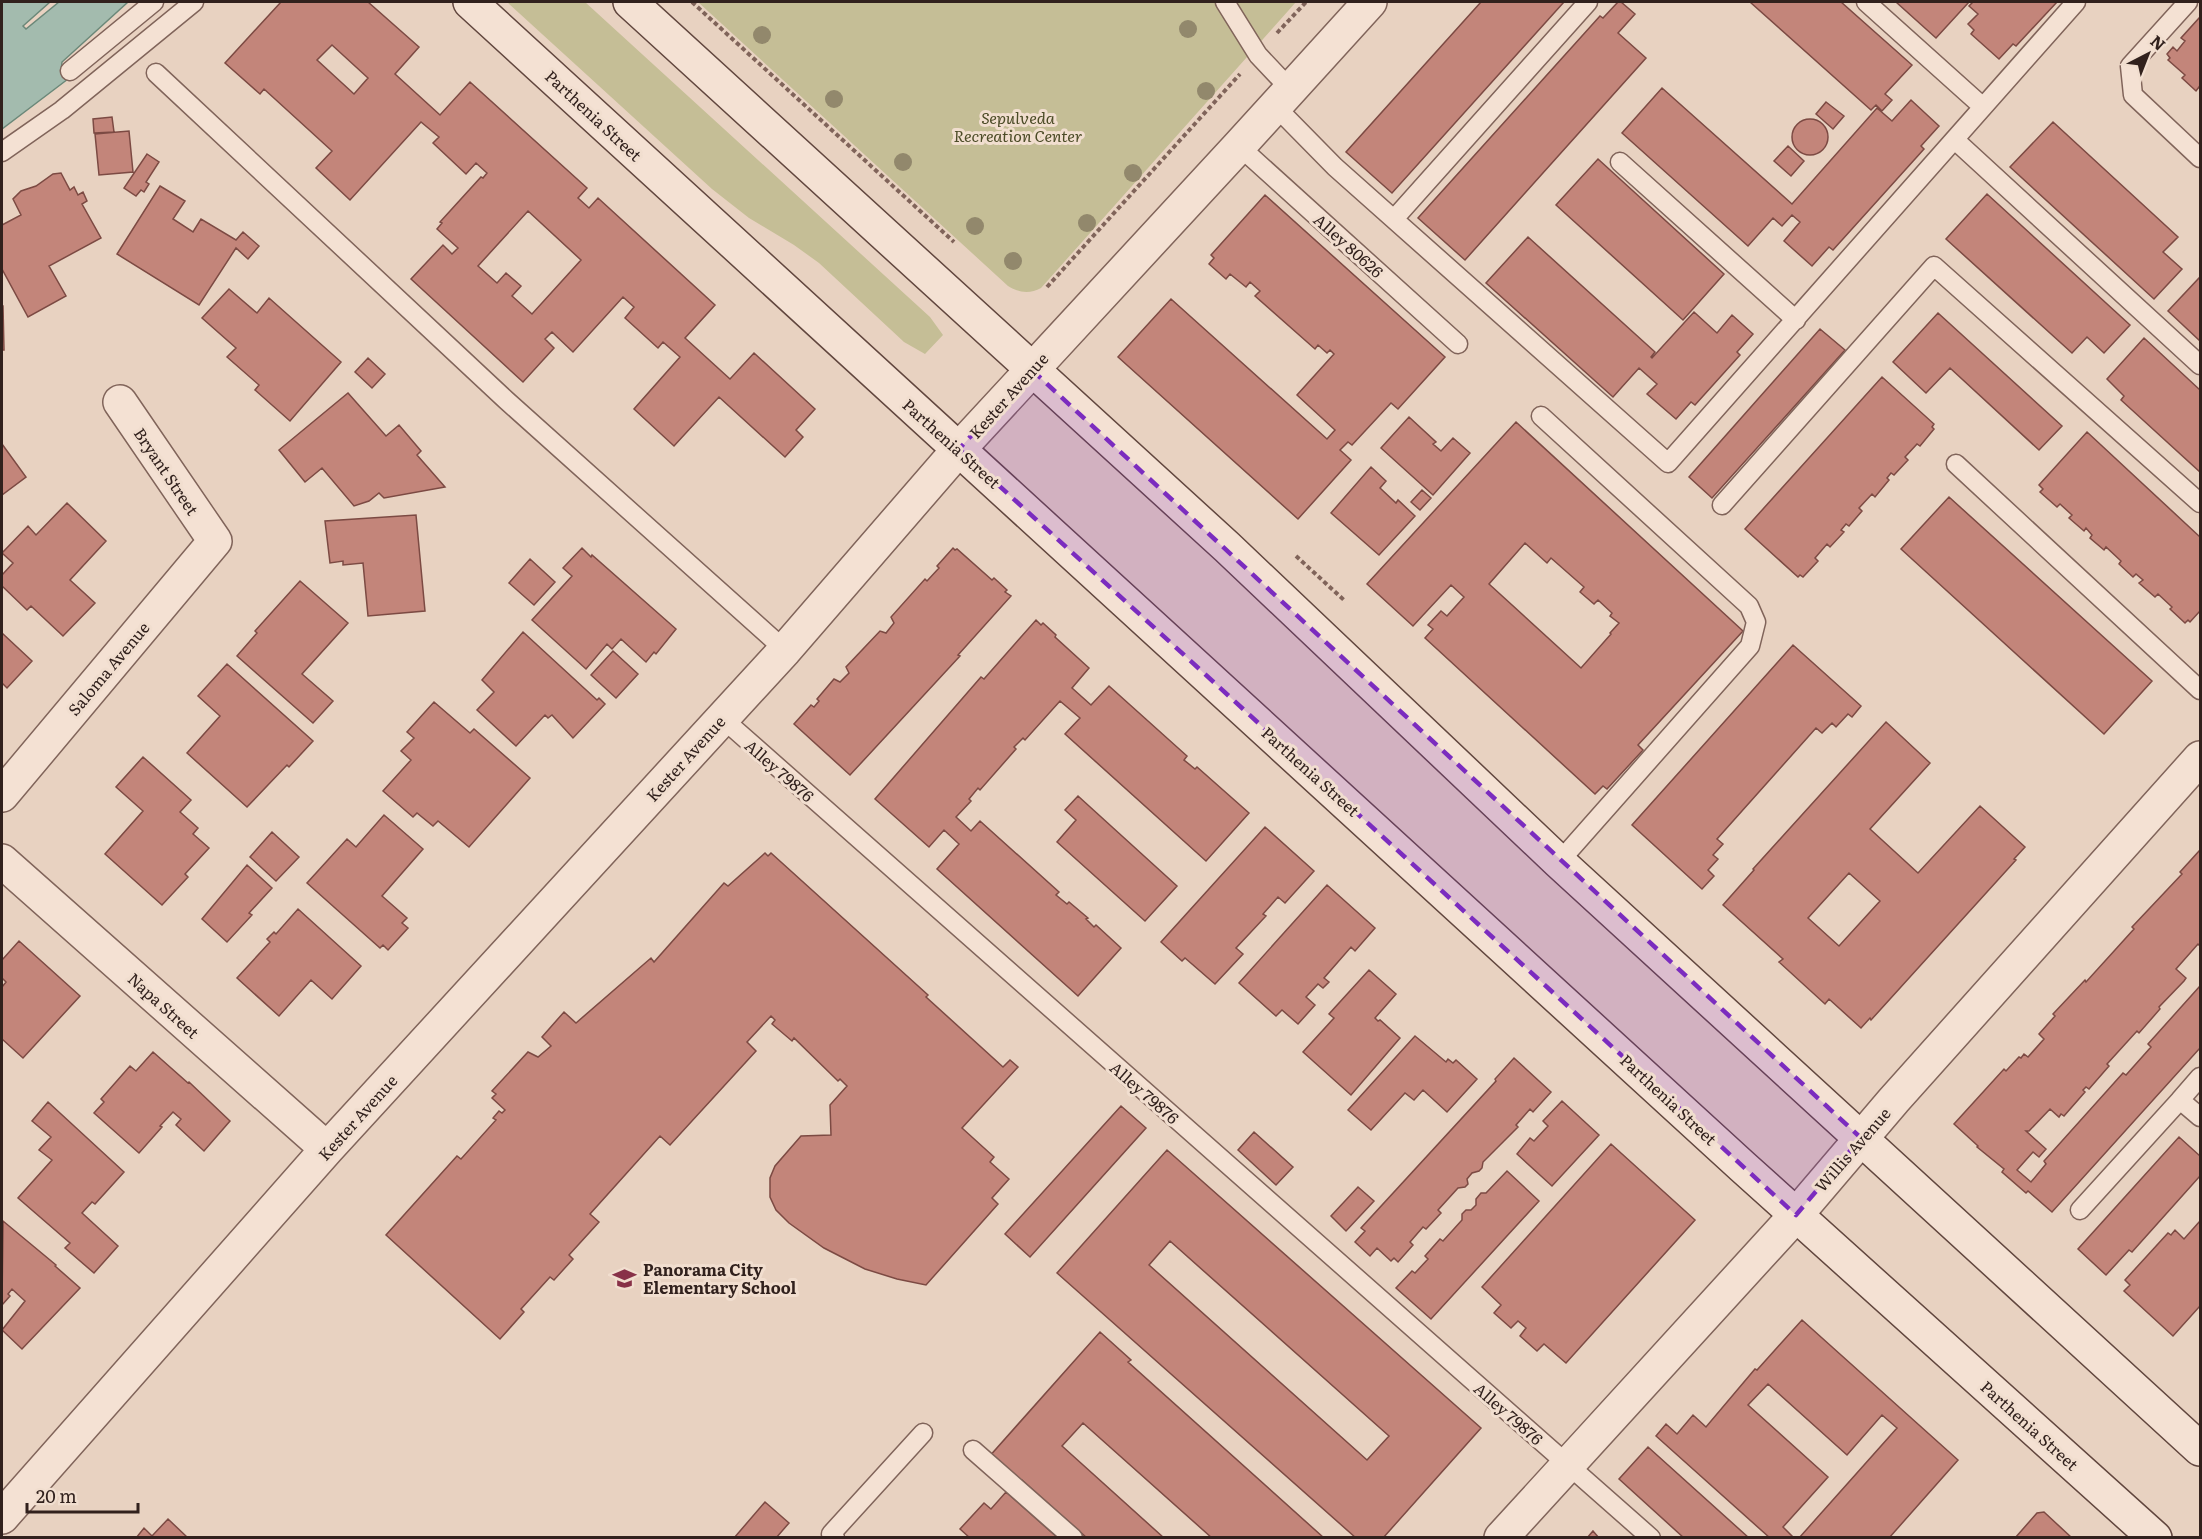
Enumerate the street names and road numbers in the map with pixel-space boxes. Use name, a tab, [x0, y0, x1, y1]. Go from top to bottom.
street label: Parthenia Street	[540, 64, 648, 167]
street label: Alley 80626	[1309, 207, 1389, 283]
street label: Kester Avenue	[963, 347, 1053, 443]
street label: Parthenia Street	[898, 392, 1007, 494]
street label: Bryant Street	[129, 422, 206, 520]
street label: Saloma Avenue	[62, 616, 154, 720]
street label: Kester Avenue	[640, 710, 730, 806]
street label: Parthenia Street	[1257, 720, 1366, 822]
street label: Alley 79876	[740, 733, 820, 807]
street label: Napa Street	[123, 966, 205, 1044]
street label: Parthenia Street	[1615, 1048, 1723, 1151]
street label: Alley 79876	[1105, 1055, 1185, 1129]
street label: Kester Avenue	[312, 1069, 402, 1165]
street label: Willis Avenue	[1808, 1101, 1896, 1197]
street label: Parthenia Street	[1976, 1374, 2085, 1476]
street label: Alley 79876	[1469, 1376, 1549, 1450]

